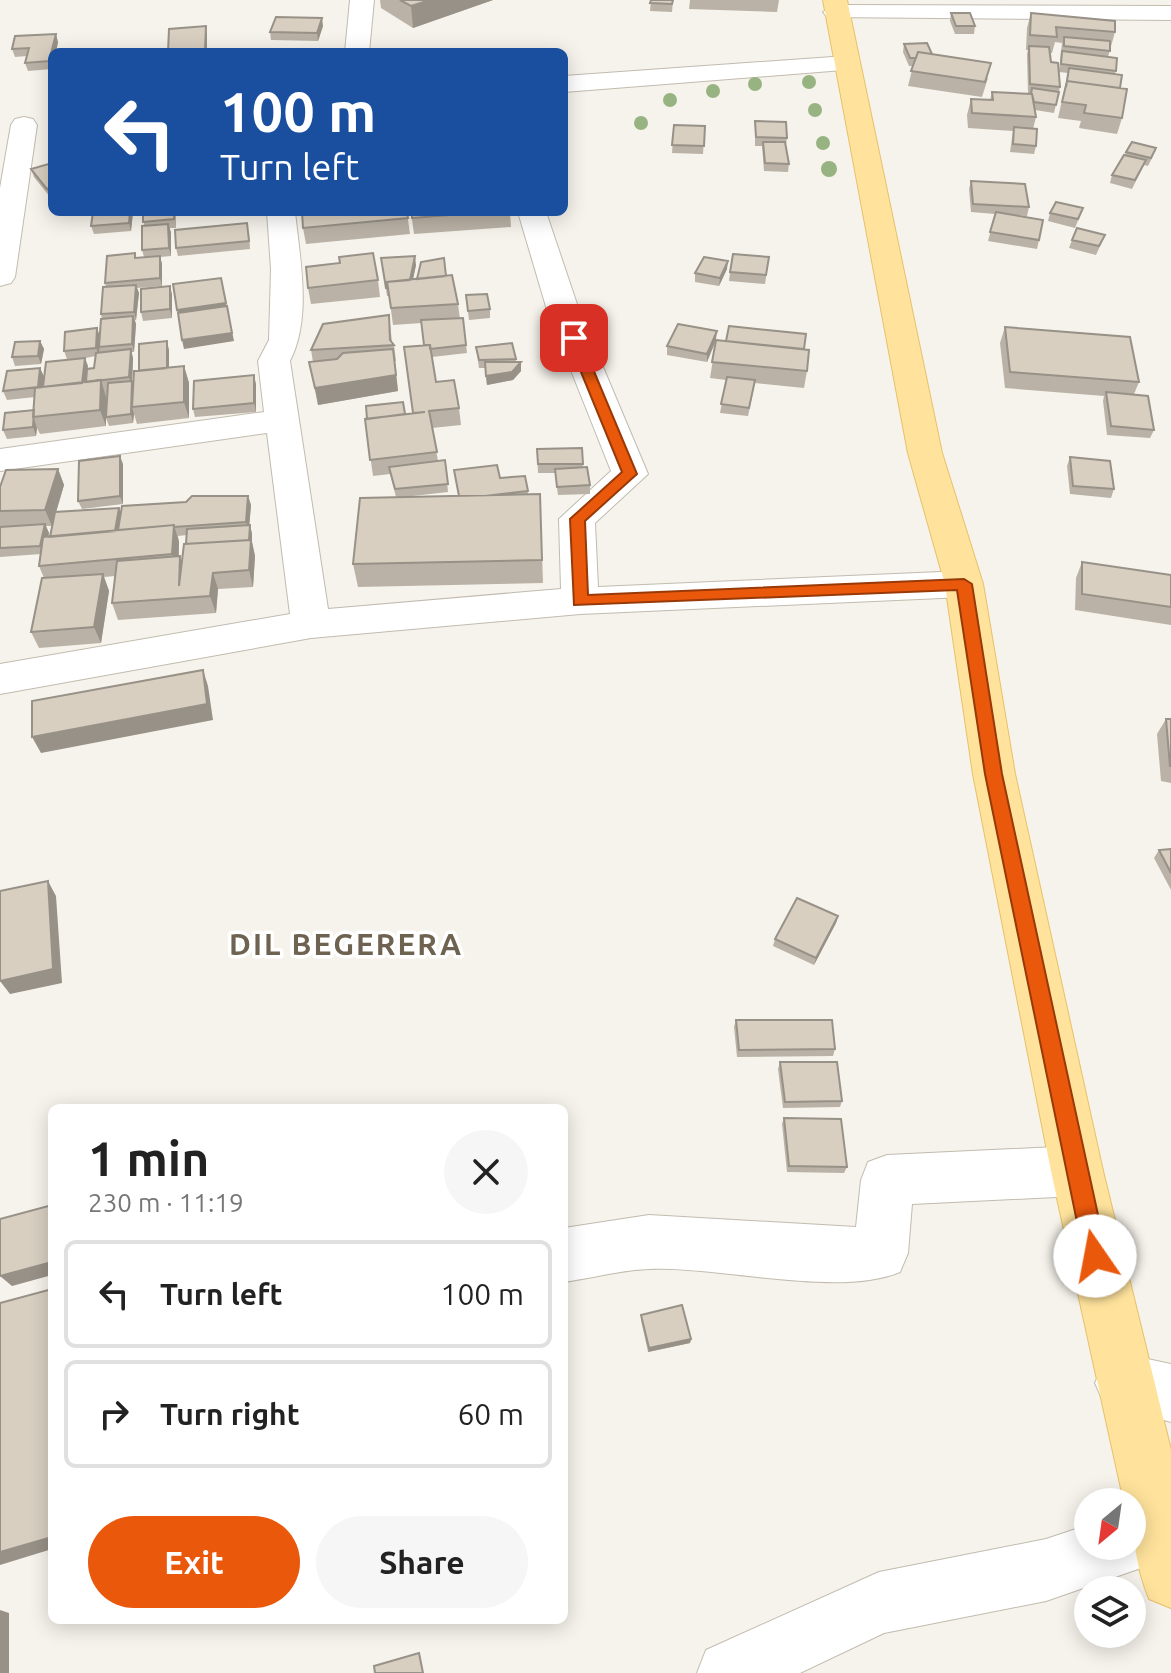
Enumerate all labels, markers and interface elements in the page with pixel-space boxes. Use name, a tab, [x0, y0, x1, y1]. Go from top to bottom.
icon: left	[88, 80, 192, 184]
text: 100 m	[220, 80, 376, 143]
text: Turn left	[220, 146, 359, 187]
pin	[540, 304, 608, 372]
icon: arrive	[552, 316, 596, 360]
district label: DIL BEGERERA	[229, 927, 463, 961]
button: close	[444, 1130, 528, 1214]
text: 1 min	[88, 1131, 209, 1185]
text: 230 m · 11:19	[88, 1188, 244, 1217]
position arrow	[1053, 1214, 1137, 1298]
icon: left	[92, 1272, 136, 1316]
text: Turn left	[160, 1277, 282, 1311]
text: 100 m	[440, 1277, 524, 1311]
icon: right	[92, 1392, 136, 1436]
text: Turn right	[160, 1397, 300, 1431]
text: 60 m	[457, 1397, 524, 1431]
north arrow	[1074, 1488, 1146, 1560]
map controls	[1074, 1488, 1146, 1648]
button: Exit	[88, 1516, 300, 1608]
button: Share	[316, 1516, 528, 1608]
button: layers	[1074, 1576, 1146, 1648]

